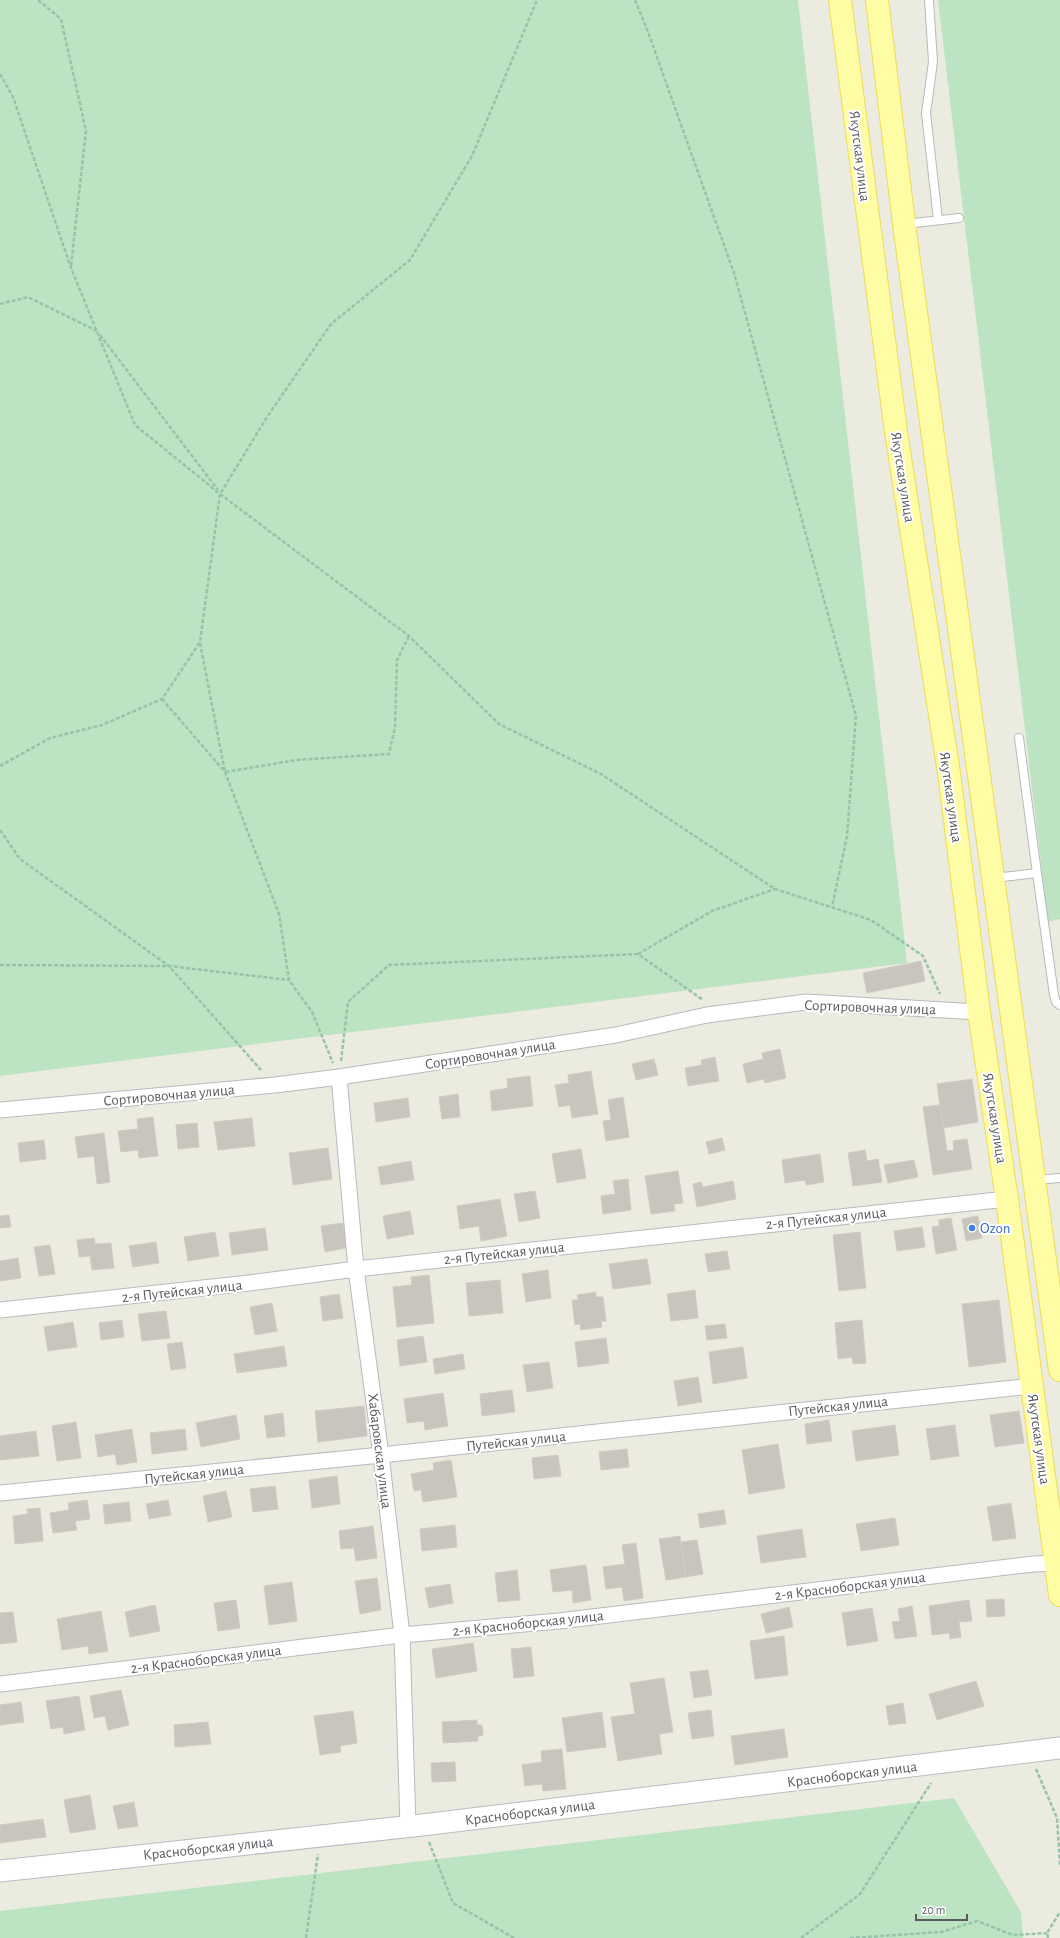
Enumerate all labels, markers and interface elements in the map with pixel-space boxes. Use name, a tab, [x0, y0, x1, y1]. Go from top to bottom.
street label: Якутская улица	[846, 110, 873, 202]
street label: Якутская улица	[888, 431, 917, 524]
street label: Якутская улица	[937, 751, 964, 843]
street label: Сортировочная улица	[804, 998, 936, 1017]
street label: Сортировочная улица	[424, 1037, 557, 1072]
street label: Якутская улица	[980, 1072, 1009, 1165]
street label: Сортировочная улица	[103, 1082, 236, 1109]
street label: 2-я Путейская улица	[765, 1205, 887, 1232]
place label: Ozon	[980, 1221, 1010, 1236]
marker: Ozon	[967, 1223, 977, 1233]
street label: 2-я Путейская улица	[443, 1240, 565, 1267]
street label: 2-я Путейская улица	[121, 1278, 243, 1305]
street label: Хабаровская улица	[365, 1393, 394, 1510]
street label: Якутская улица	[1025, 1393, 1052, 1485]
street label: Путейская улица	[787, 1394, 889, 1419]
street label: Путейская улица	[465, 1429, 567, 1454]
street label: Путейская улица	[143, 1462, 245, 1487]
street label: 2-я Красноборская улица	[774, 1570, 926, 1603]
street label: 2-я Красноборская улица	[452, 1608, 604, 1639]
street label: 2-я Красноборская улица	[130, 1643, 282, 1676]
street label: Красноборская улица	[786, 1759, 918, 1790]
street label: Красноборская улица	[464, 1797, 596, 1828]
street label: Красноборская улица	[142, 1834, 274, 1863]
scale bar	[916, 1896, 967, 1922]
text: 20 m	[922, 1904, 945, 1916]

